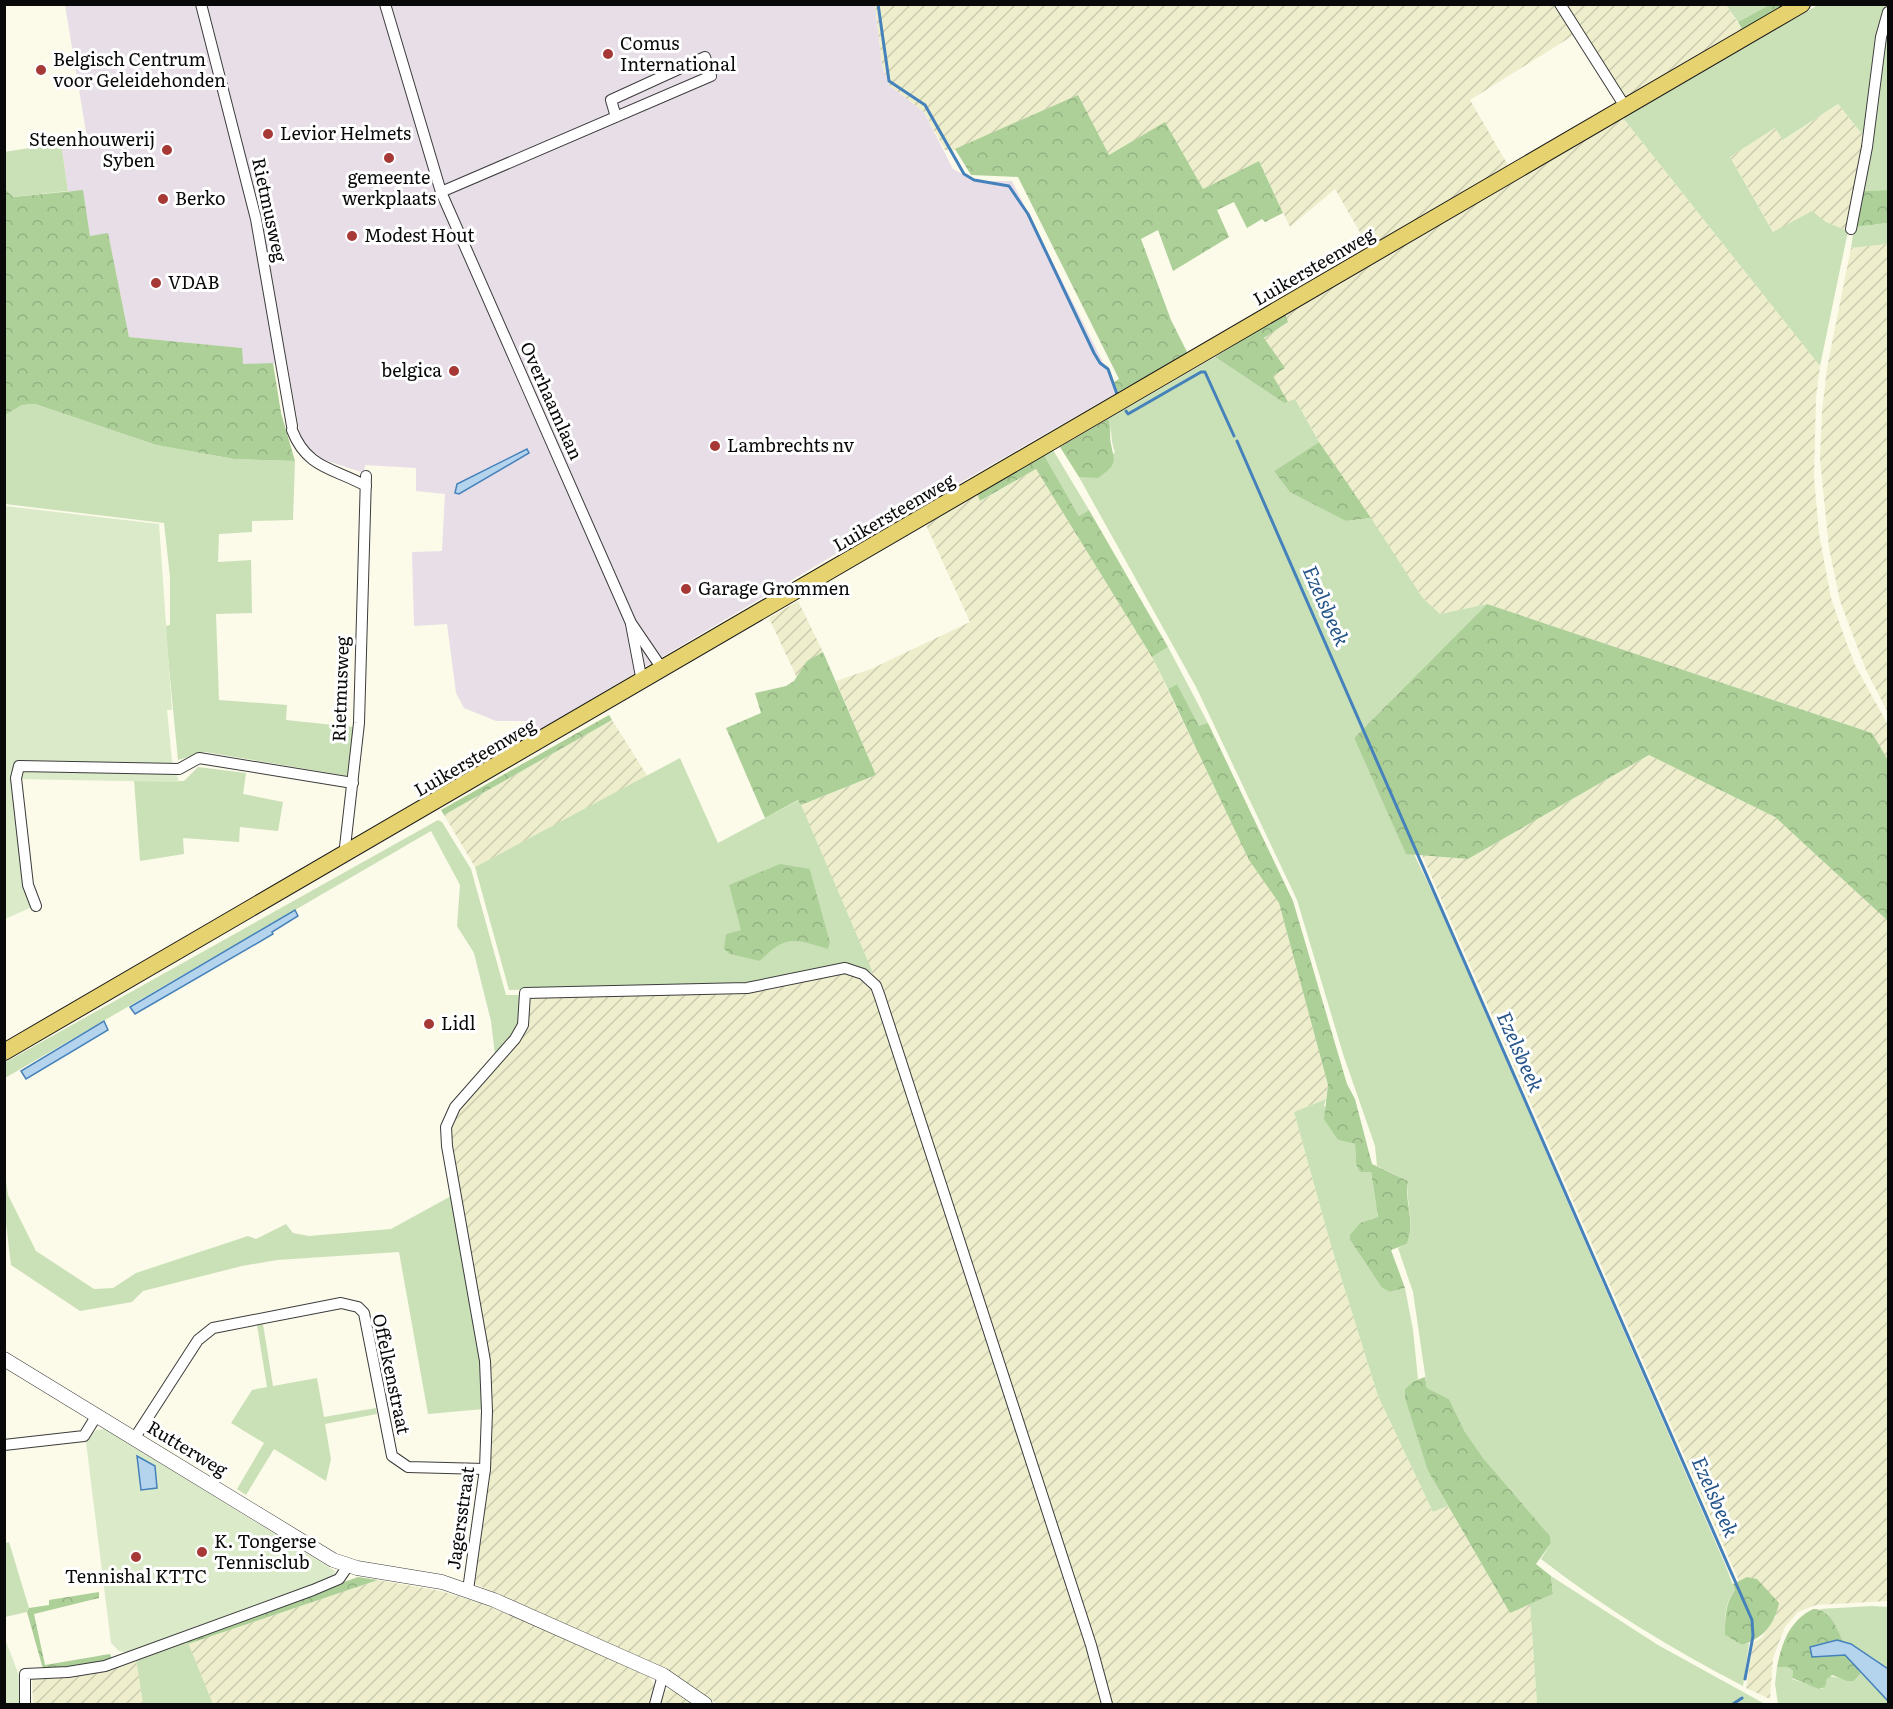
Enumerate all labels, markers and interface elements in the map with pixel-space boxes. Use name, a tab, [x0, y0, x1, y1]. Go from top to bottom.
place label: Comus International	[620, 29, 736, 77]
place label: Belgisch Centrum voor Geleidehonden	[53, 45, 226, 93]
marker: Comus International	[601, 47, 615, 61]
marker: Belgisch Centrum voor Geleidehonden	[34, 63, 48, 77]
place label: Levior Helmets	[280, 119, 411, 146]
place label: Steenhouwerij Syben	[29, 125, 155, 173]
marker: Levior Helmets	[261, 127, 275, 141]
marker: Steenhouwerij Syben	[160, 143, 174, 157]
marker: gemeente werkplaats	[382, 151, 396, 165]
street label: Rietmusweg	[246, 155, 295, 265]
place label: gemeente werkplaats	[342, 163, 436, 211]
place label: Berko	[175, 184, 226, 211]
marker: Berko	[156, 192, 170, 206]
street label: Luikersteenweg	[1247, 219, 1380, 312]
place label: Modest Hout	[364, 221, 475, 248]
marker: Modest Hout	[345, 229, 359, 243]
place label: VDAB	[168, 268, 219, 295]
marker: VDAB	[149, 276, 163, 290]
street label: Overhaamlaan	[514, 337, 591, 464]
place label: belgica	[381, 356, 442, 383]
marker: belgica	[447, 364, 461, 378]
place label: Lambrechts nv	[727, 431, 854, 458]
marker: Lambrechts nv	[708, 439, 722, 453]
street label: Luikersteenweg	[827, 465, 960, 558]
water label: Ezelsbeek	[1297, 560, 1359, 650]
place label: Garage Grommen	[698, 574, 850, 601]
marker: Garage Grommen	[679, 582, 693, 596]
street label: Rietmusweg	[324, 634, 355, 742]
street label: Luikersteenweg	[408, 710, 541, 803]
water label: Ezelsbeek	[1491, 1006, 1553, 1096]
place label: Lidl	[441, 1009, 476, 1036]
marker: Lidl	[422, 1017, 436, 1031]
street label: Offelkenstraat	[367, 1311, 419, 1437]
street label: Rutterweg	[142, 1413, 234, 1483]
water label: Ezelsbeek	[1686, 1451, 1748, 1541]
street label: Jagersstraat	[439, 1464, 480, 1571]
place label: K. Tongerse Tennisclub	[214, 1527, 316, 1575]
marker: K. Tongerse Tennisclub	[195, 1545, 209, 1559]
marker: Tennishal KTTC	[129, 1550, 143, 1564]
place label: Tennishal KTTC	[65, 1562, 207, 1589]

